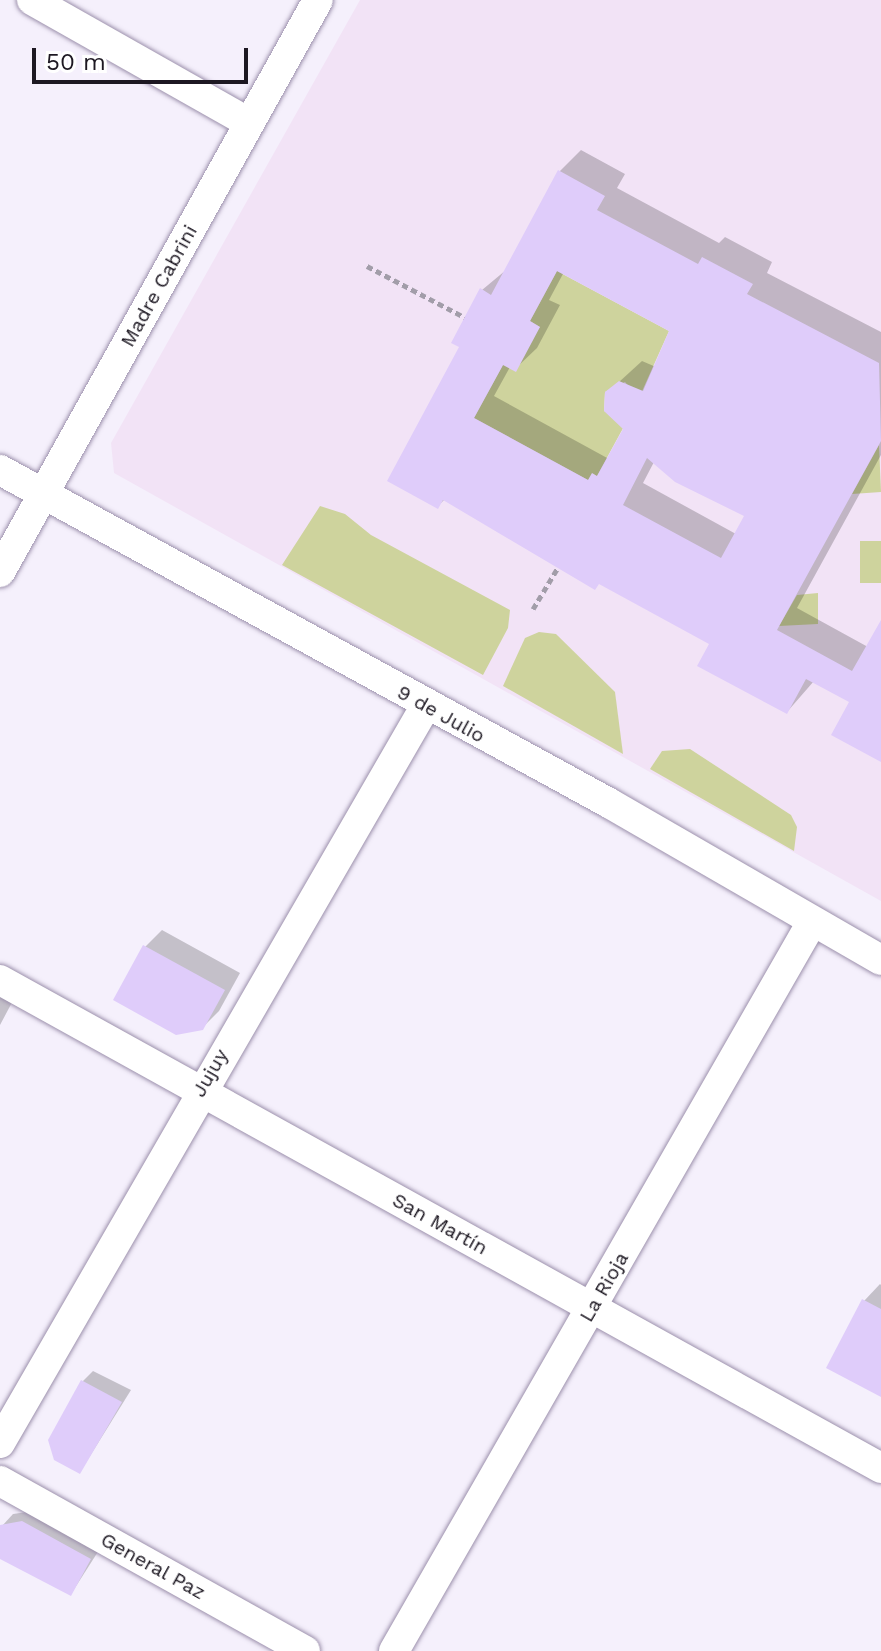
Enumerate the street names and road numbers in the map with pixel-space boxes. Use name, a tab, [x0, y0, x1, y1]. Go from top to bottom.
street label: Madre Cabrini	[116, 221, 202, 351]
street label: 9 de Julio	[393, 680, 489, 748]
street label: Jujuy	[187, 1045, 233, 1101]
street label: San Martín	[388, 1188, 492, 1260]
street label: La Rioja	[574, 1248, 634, 1326]
street label: General Paz	[96, 1527, 210, 1605]

